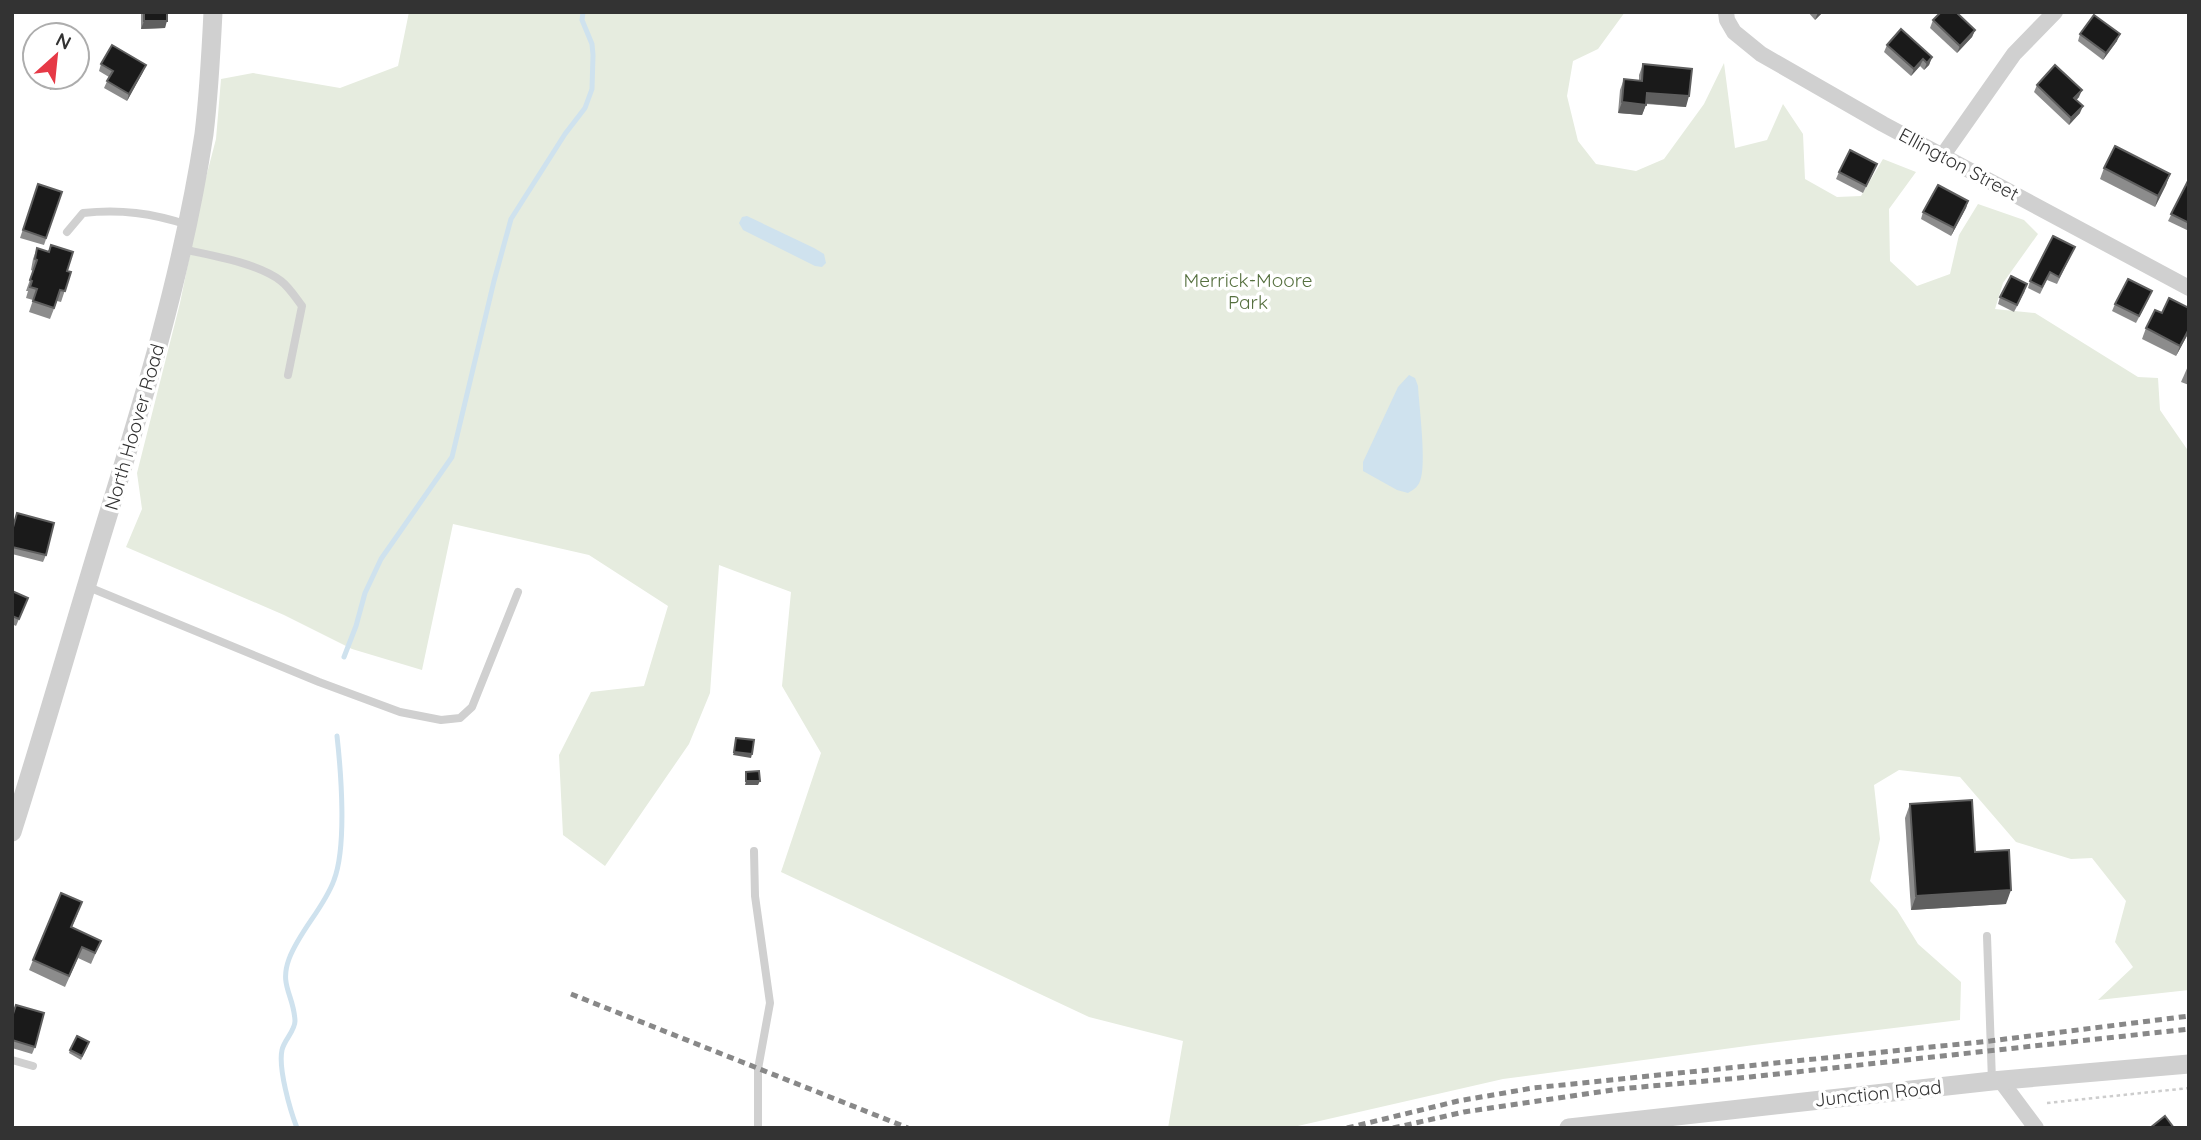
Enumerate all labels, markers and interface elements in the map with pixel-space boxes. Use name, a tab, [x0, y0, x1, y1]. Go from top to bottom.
north arrow	[21, 21, 91, 91]
text: N	[52, 27, 75, 55]
street label: Ellington Street	[1895, 122, 2023, 206]
park label: Merrick-Moore Park	[1184, 268, 1312, 314]
street label: North Hoover Road	[99, 341, 169, 513]
street label: Junction Road	[1813, 1074, 1943, 1112]

